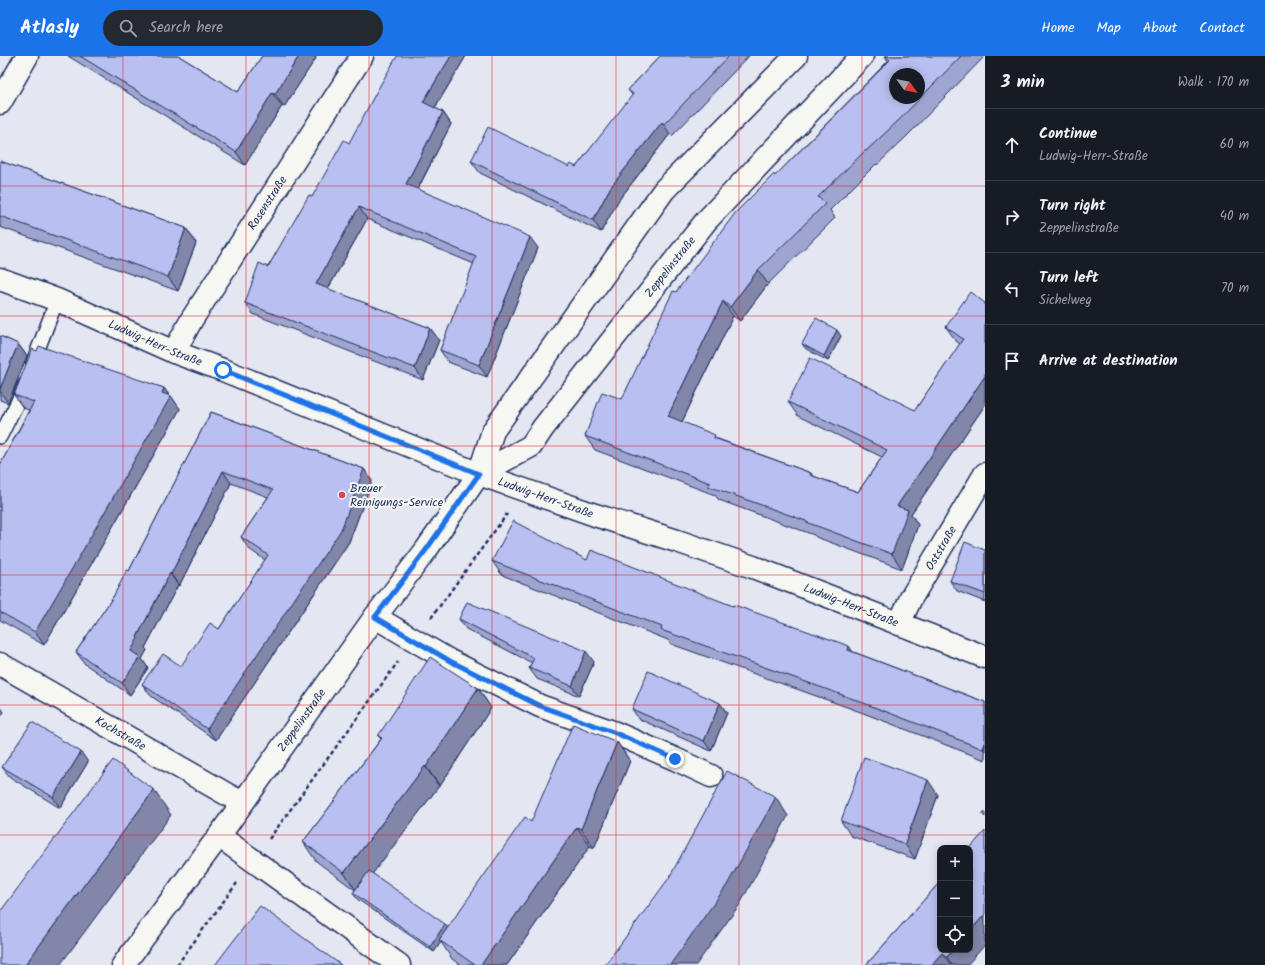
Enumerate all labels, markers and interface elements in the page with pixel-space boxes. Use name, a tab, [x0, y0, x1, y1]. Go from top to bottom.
search box	[103, 10, 383, 46]
text: Atlasly	[20, 13, 79, 43]
text: Search here	[149, 16, 223, 40]
icon: search	[117, 17, 139, 39]
text: Home	[1041, 17, 1075, 39]
text: Map	[1097, 17, 1121, 39]
text: About	[1143, 17, 1177, 39]
text: Contact	[1199, 17, 1245, 39]
north arrow	[889, 68, 925, 104]
text: 3 min	[1001, 69, 1045, 96]
text: Walk · 170 m	[1178, 72, 1249, 93]
text: Continue	[1039, 122, 1097, 146]
icon: ahead	[1001, 134, 1023, 156]
text: 60 m	[1220, 134, 1249, 155]
text: Ludwig-Herr-Straße	[1039, 146, 1148, 167]
street label: Rosenstraße	[243, 171, 292, 234]
text: Turn right	[1039, 194, 1106, 218]
icon: right	[1001, 206, 1023, 228]
text: 40 m	[1220, 206, 1249, 227]
text: Zeppelinstraße	[1039, 218, 1119, 239]
street label: Zeppelinstraße	[640, 231, 701, 302]
text: Turn left	[1039, 266, 1099, 290]
icon: left	[1001, 278, 1023, 300]
text: 70 m	[1221, 278, 1249, 299]
text: Sichelweg	[1039, 290, 1092, 311]
street label: Ludwig-Herr-Straße	[105, 314, 206, 371]
text: Arrive at destination	[1039, 349, 1178, 373]
icon: arrive	[1001, 350, 1023, 372]
route start	[214, 361, 232, 379]
street label: Ludwig-Herr-Straße	[495, 472, 597, 523]
place label: Breuer Reinigungs-Service	[350, 479, 444, 512]
marker: Breuer Reinigungs-Service	[337, 490, 347, 500]
street label: Oststraße	[920, 521, 962, 574]
street label: Ludwig-Herr-Straße	[801, 578, 902, 632]
street label: Zeppelinstraße	[272, 684, 331, 756]
street label: Kochstraße	[91, 711, 150, 756]
route end	[666, 750, 684, 768]
map controls	[937, 845, 973, 953]
button: +	[937, 845, 973, 881]
button: −	[937, 881, 973, 917]
button: locate	[937, 917, 973, 953]

